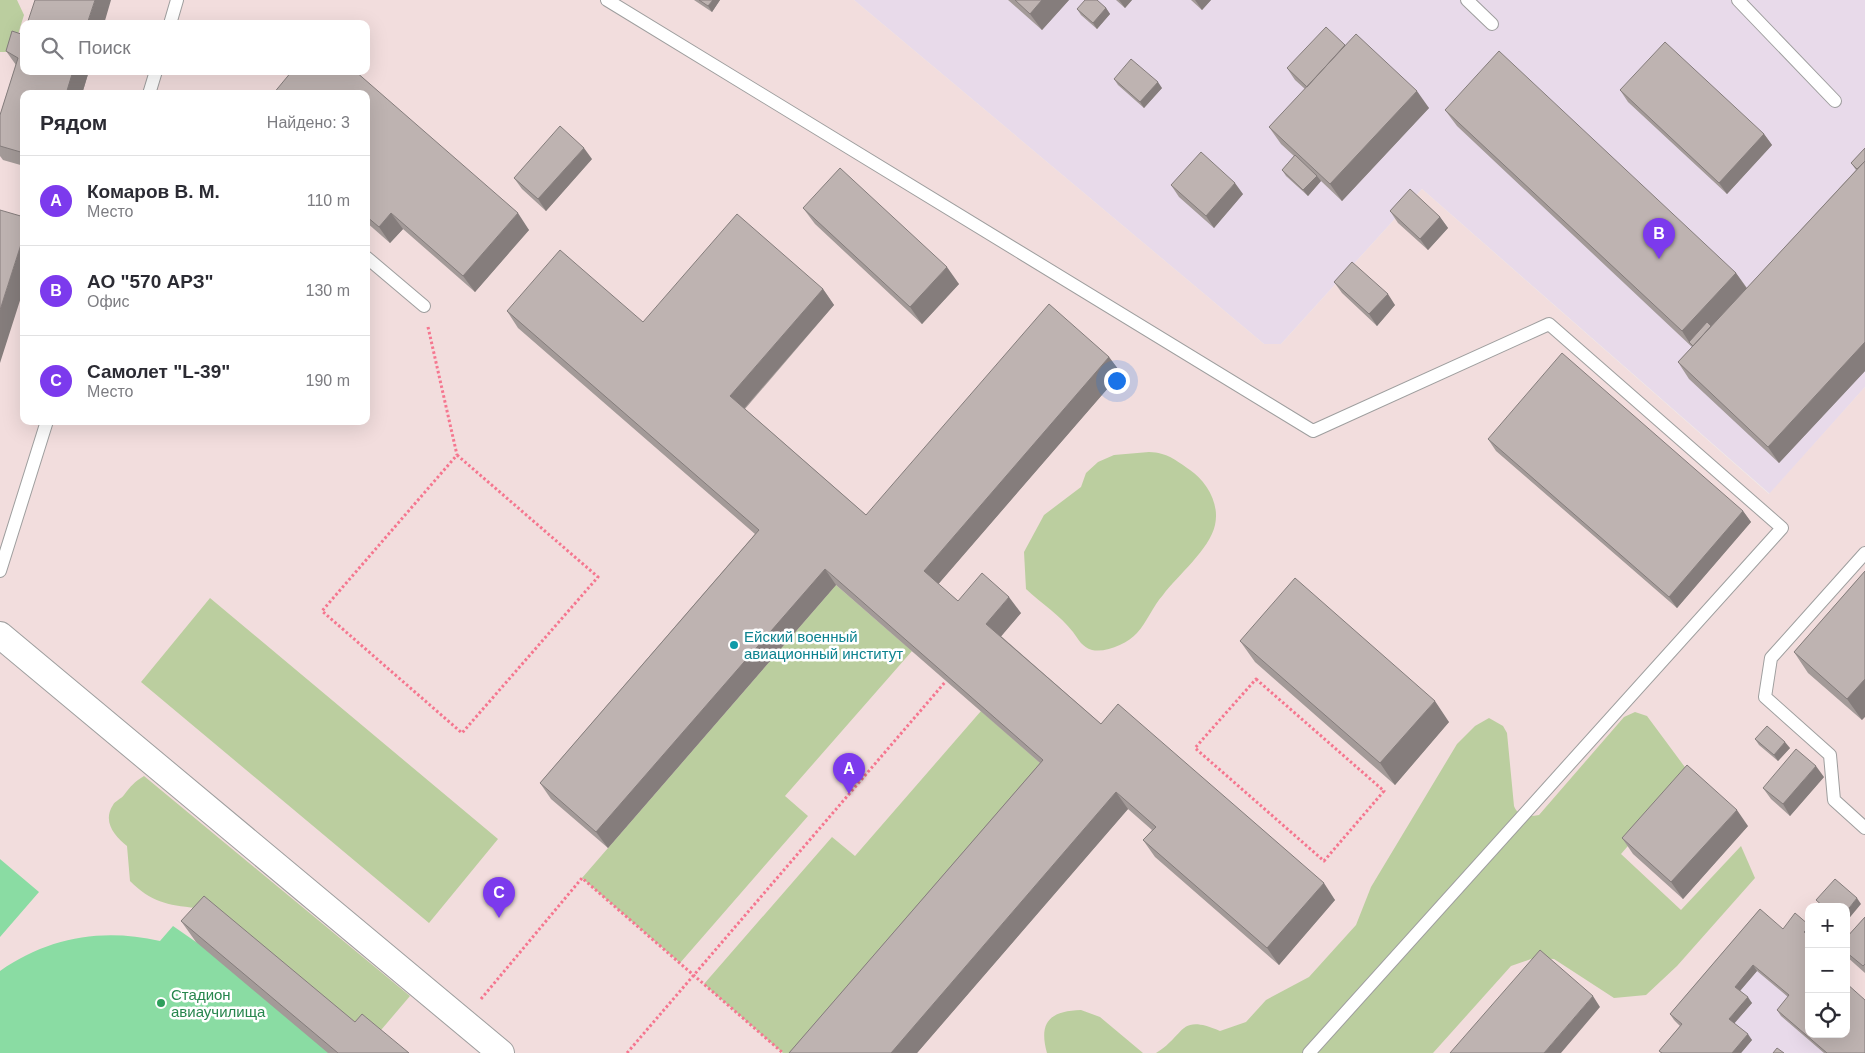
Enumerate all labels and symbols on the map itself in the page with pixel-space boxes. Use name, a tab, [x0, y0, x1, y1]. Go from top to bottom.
pin: B	[1643, 218, 1675, 259]
your location	[1104, 368, 1130, 394]
place label: Ейский военный авиационный институт	[744, 628, 903, 662]
marker: Ейский военный авиационный институт	[728, 639, 740, 651]
pin: A	[833, 753, 865, 794]
pin: C	[483, 877, 515, 918]
place label: Стадион авиаучилища	[171, 986, 266, 1020]
marker: Стадион авиаучилища	[155, 997, 167, 1009]

